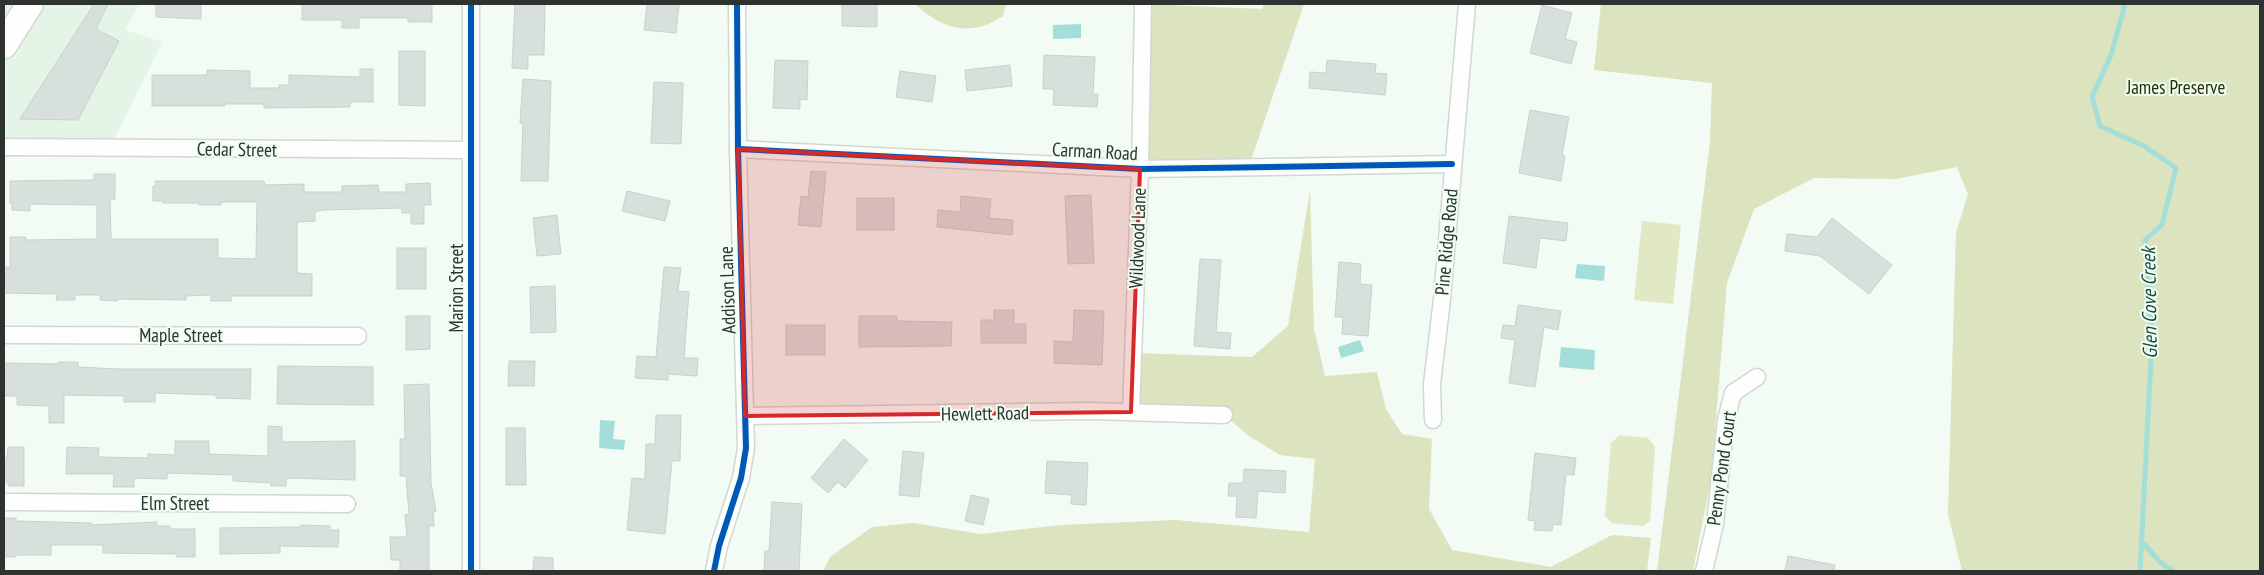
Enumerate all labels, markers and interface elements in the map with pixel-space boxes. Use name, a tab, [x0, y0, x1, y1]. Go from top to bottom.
park label: James Preserve	[2126, 75, 2225, 99]
street label: Cedar Street	[197, 136, 278, 162]
street label: Carman Road	[1051, 137, 1139, 165]
street label: Wildwood Lane	[1123, 187, 1151, 289]
street label: Pine Ridge Road	[1429, 188, 1463, 296]
street label: Marion Street	[444, 243, 468, 332]
street label: Addison Lane	[713, 245, 741, 334]
water label: Glen Cove Creek	[2135, 245, 2163, 359]
street label: Maple Street	[139, 323, 224, 347]
street label: Hewlett Road	[941, 400, 1029, 426]
street label: Penny Pond Court	[1701, 408, 1741, 527]
street label: Elm Street	[141, 491, 210, 515]

